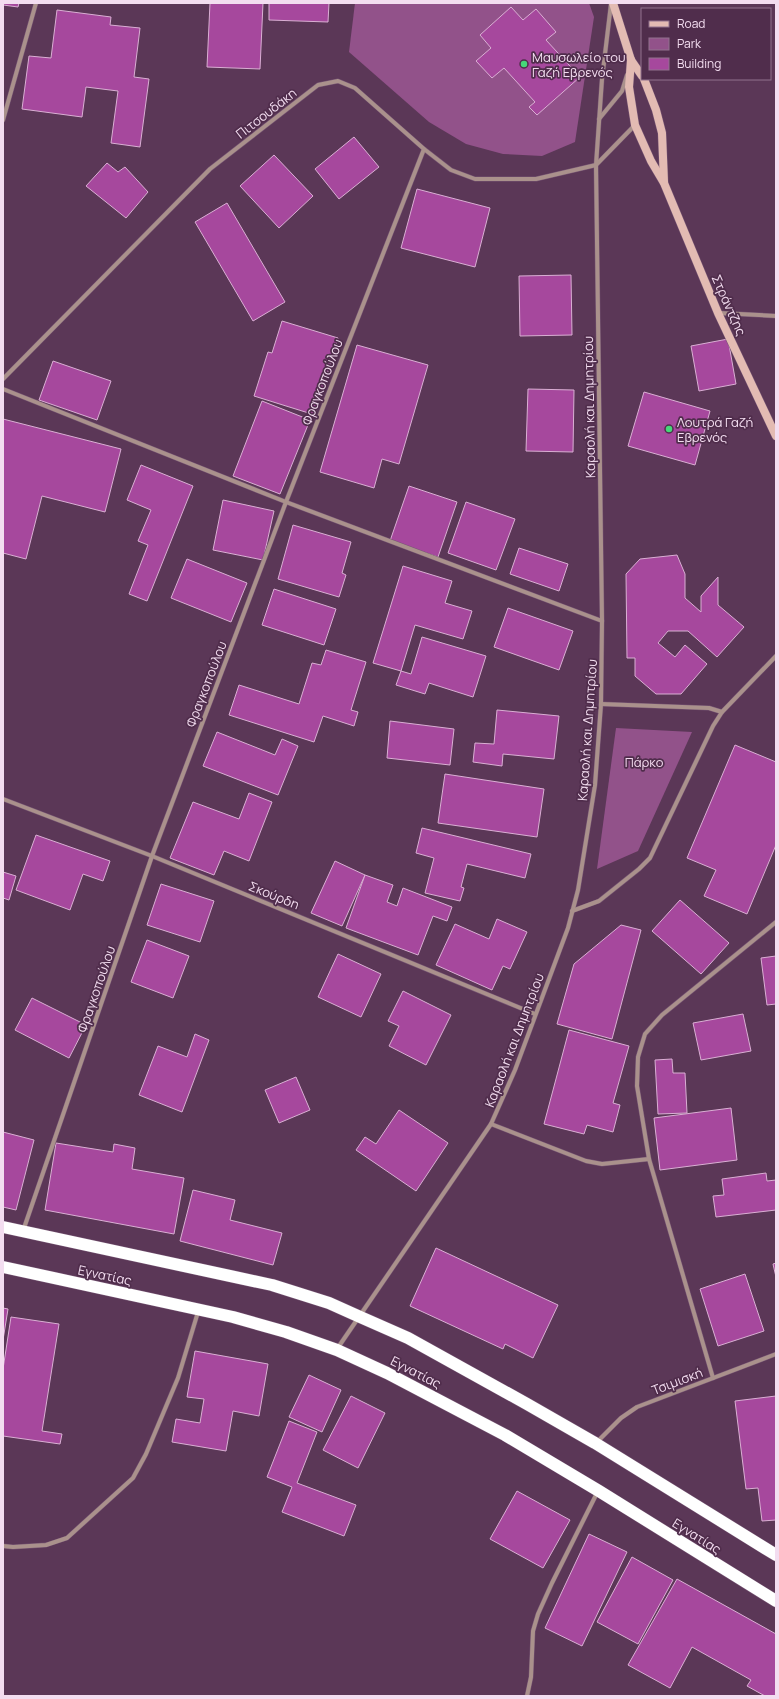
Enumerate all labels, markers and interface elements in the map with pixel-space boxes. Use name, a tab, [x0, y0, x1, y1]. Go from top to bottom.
legend	[641, 8, 771, 80]
text: Road	[677, 15, 705, 32]
text: Park	[677, 35, 702, 52]
place label: Μαυσωλείο του Γαζή Εβρενός	[532, 48, 626, 81]
text: Building	[677, 55, 721, 72]
marker: Μαυσωλείο του Γαζή Εβρενός	[519, 59, 529, 69]
street label: Πιτσουδάκη	[232, 84, 300, 142]
street label: Στράντζης	[707, 271, 751, 339]
street label: Φραγκοπούλου	[297, 336, 347, 428]
street label: Καραολή και Δημητρίου	[579, 336, 599, 478]
place label: Λουτρά Γαζή Εβρενός	[677, 413, 753, 446]
marker: Λουτρά Γαζή Εβρενός	[664, 424, 674, 434]
street label: Φραγκοπούλου	[181, 638, 231, 730]
street label: Καραολή και Δημητρίου	[573, 658, 601, 802]
park label: Πάρκο	[625, 753, 664, 771]
street label: Σκούρδη	[246, 877, 302, 913]
street label: Φραγκοπούλου	[73, 943, 119, 1035]
street label: Καραολή και Δημητρίου	[480, 970, 548, 1110]
street label: Εγνατίας	[77, 1261, 133, 1289]
street label: Εγνατίας	[388, 1352, 444, 1392]
street label: Τσιμισκή	[649, 1363, 705, 1399]
street label: Εγνατίας	[669, 1514, 725, 1558]

